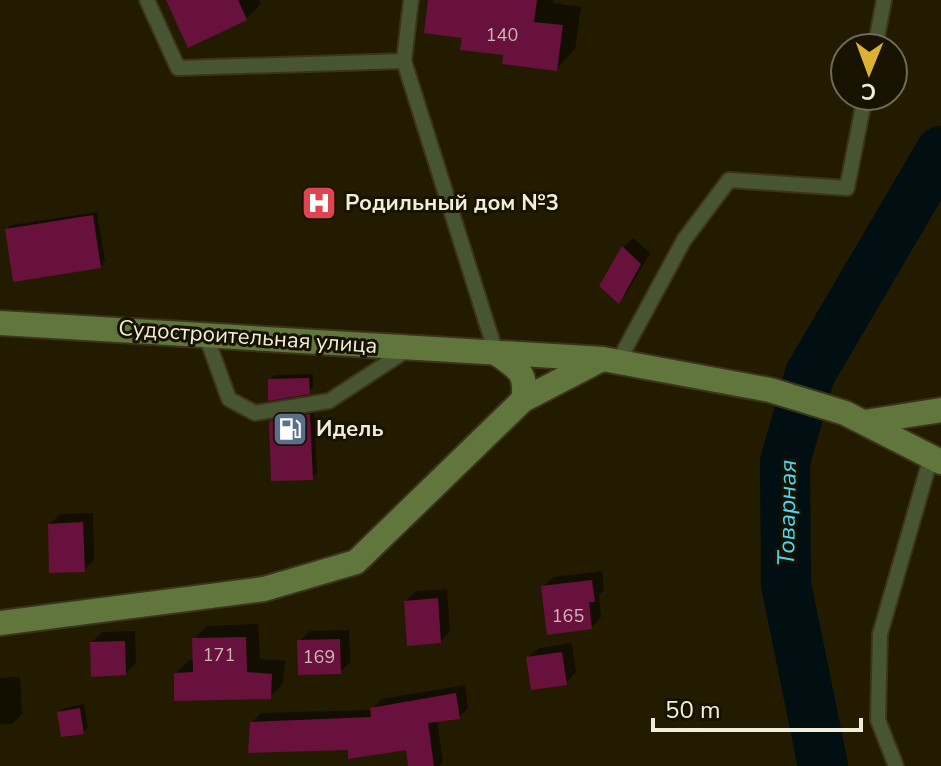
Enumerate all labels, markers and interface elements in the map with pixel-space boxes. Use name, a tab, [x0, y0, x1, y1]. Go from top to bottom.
house number: 140	[486, 23, 518, 47]
north arrow	[829, 32, 909, 112]
text: С	[861, 76, 876, 106]
hospital icon: Родильный дом №3	[300, 184, 338, 222]
place label: Родильный дом №3	[345, 188, 559, 218]
street label: Судостроительная улица	[118, 313, 378, 361]
fuel station icon: Идель	[271, 410, 309, 448]
place label: Идель	[316, 414, 384, 444]
water label: Товарная	[770, 459, 804, 567]
house number: 165	[552, 604, 584, 628]
house number: 171	[203, 643, 235, 667]
house number: 169	[303, 645, 335, 669]
scale bar	[653, 682, 861, 732]
text: 50 m	[665, 694, 721, 726]

